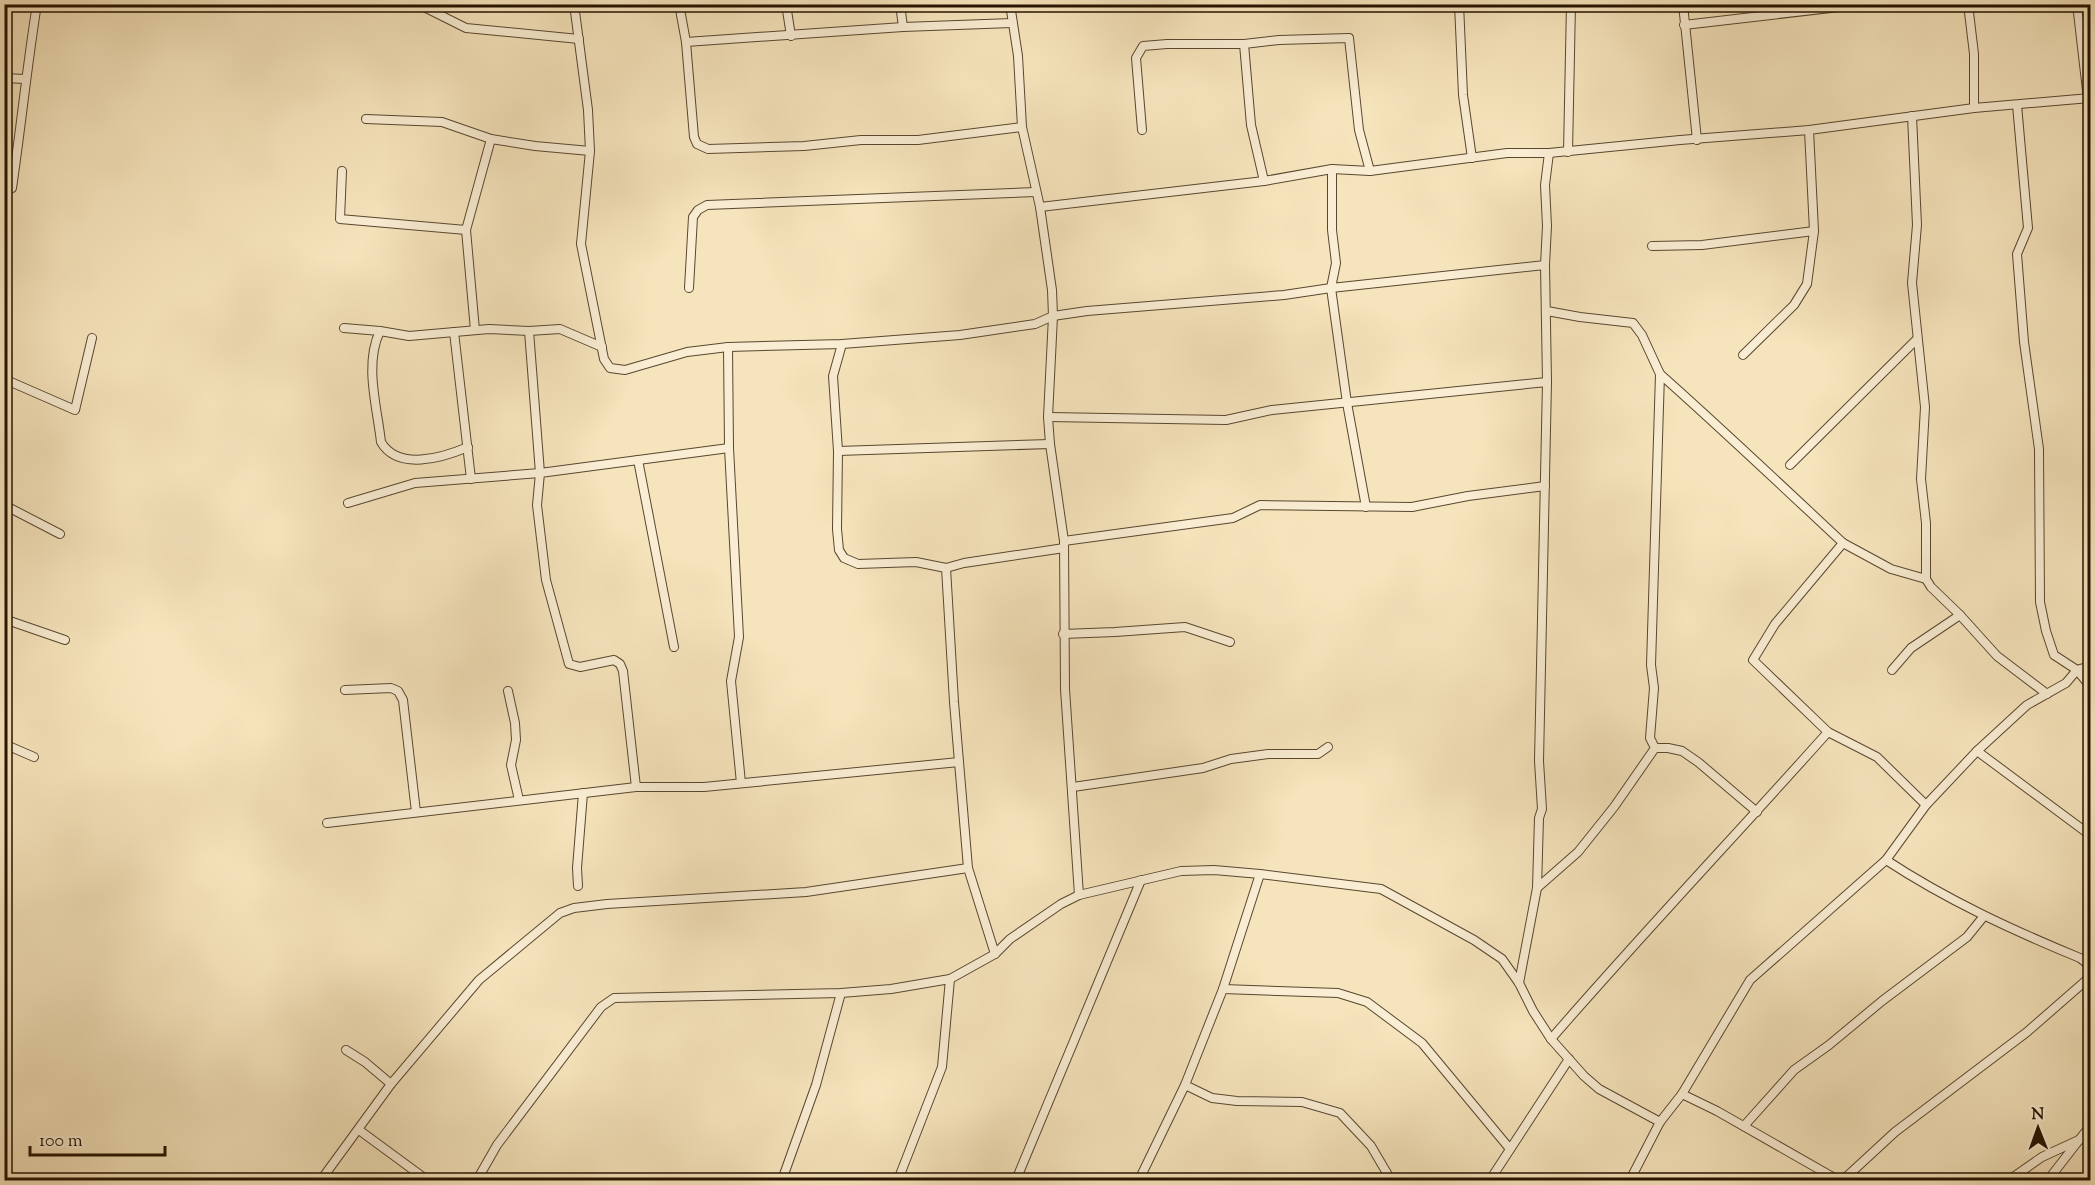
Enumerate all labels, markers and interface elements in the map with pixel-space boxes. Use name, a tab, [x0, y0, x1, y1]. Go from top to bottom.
north arrow	[2008, 1098, 2068, 1158]
text: N	[2031, 1104, 2045, 1127]
scale bar	[30, 1119, 165, 1157]
text: 100 m	[39, 1129, 83, 1155]

